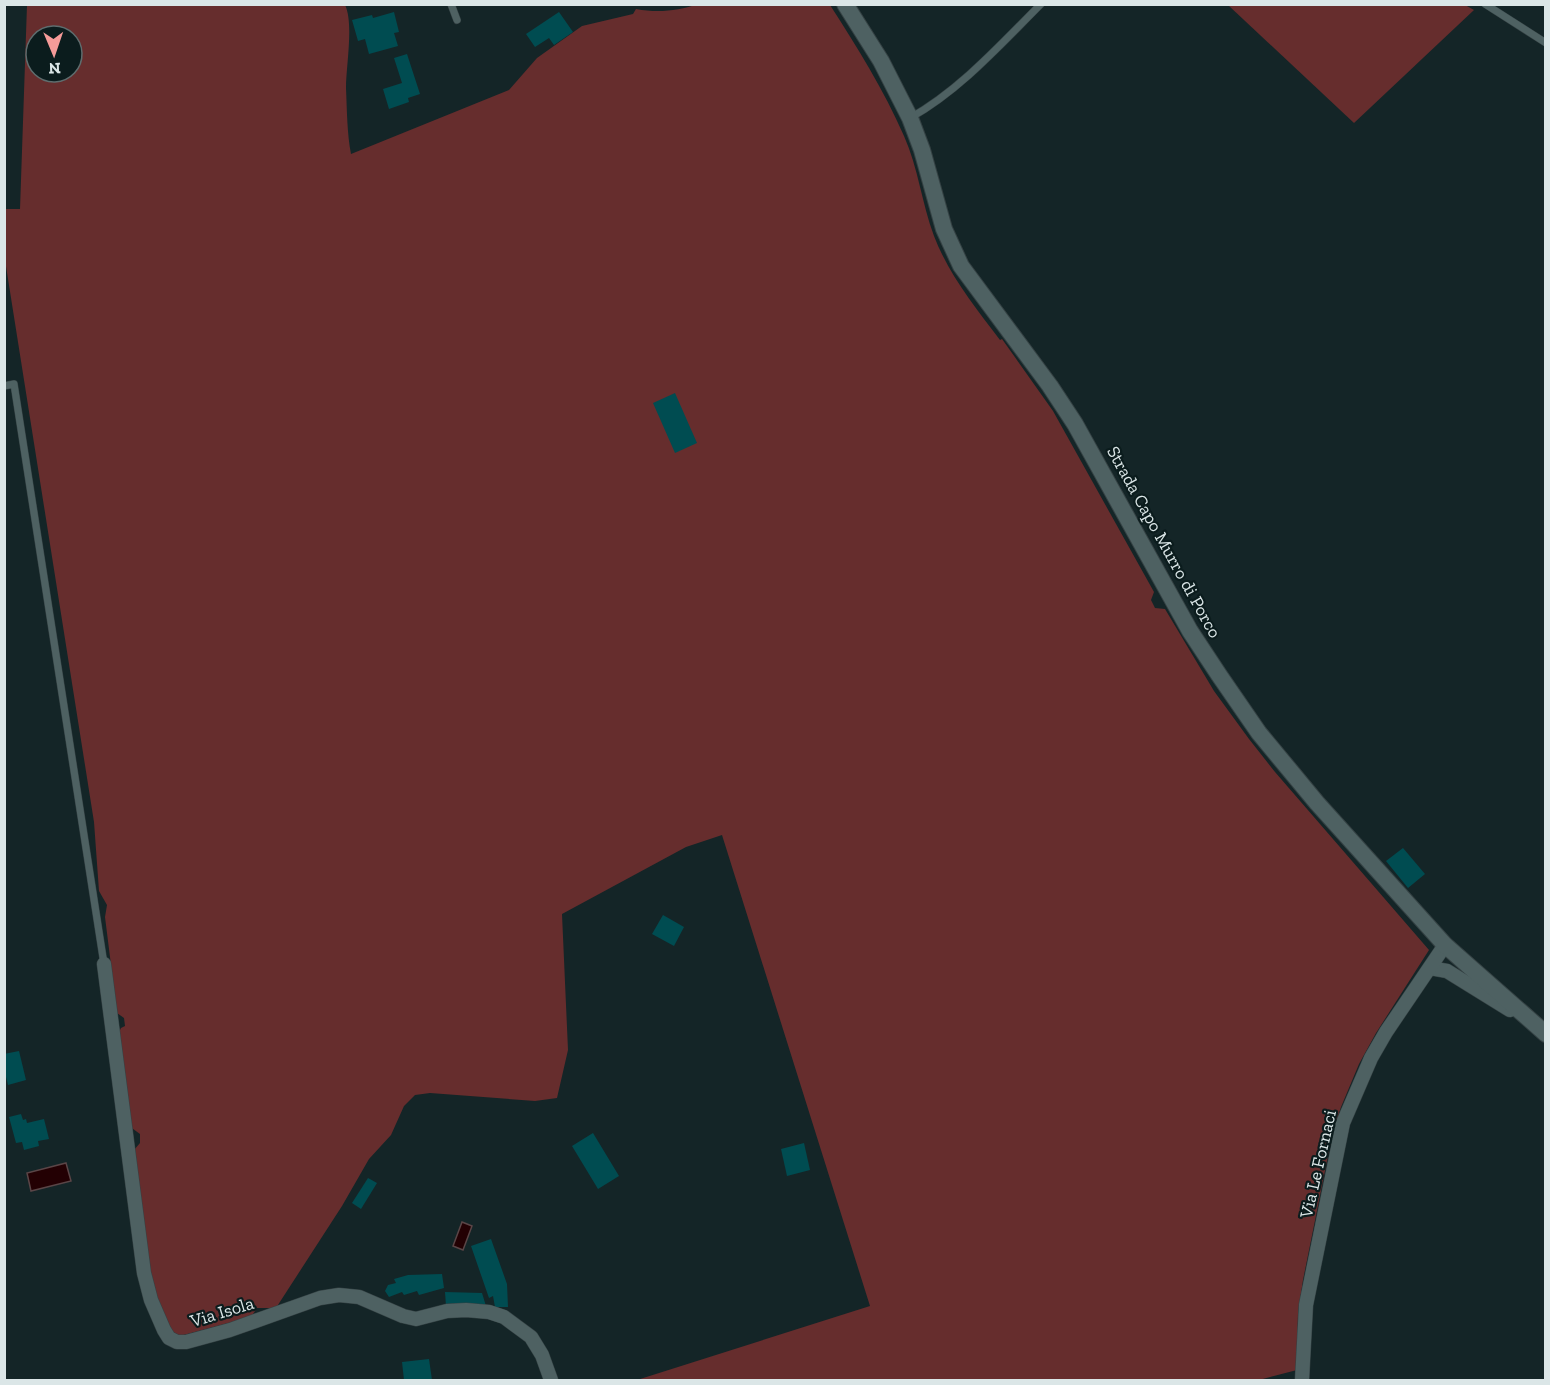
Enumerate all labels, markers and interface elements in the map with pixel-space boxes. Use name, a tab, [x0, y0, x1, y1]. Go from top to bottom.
north arrow	[24, 24, 84, 84]
text: N	[48, 59, 61, 78]
street label: Strada Capo Murro di Porco	[1102, 442, 1226, 642]
street label: Via Le Fornaci	[1295, 1108, 1341, 1221]
street label: Via Isola	[187, 1292, 257, 1332]

